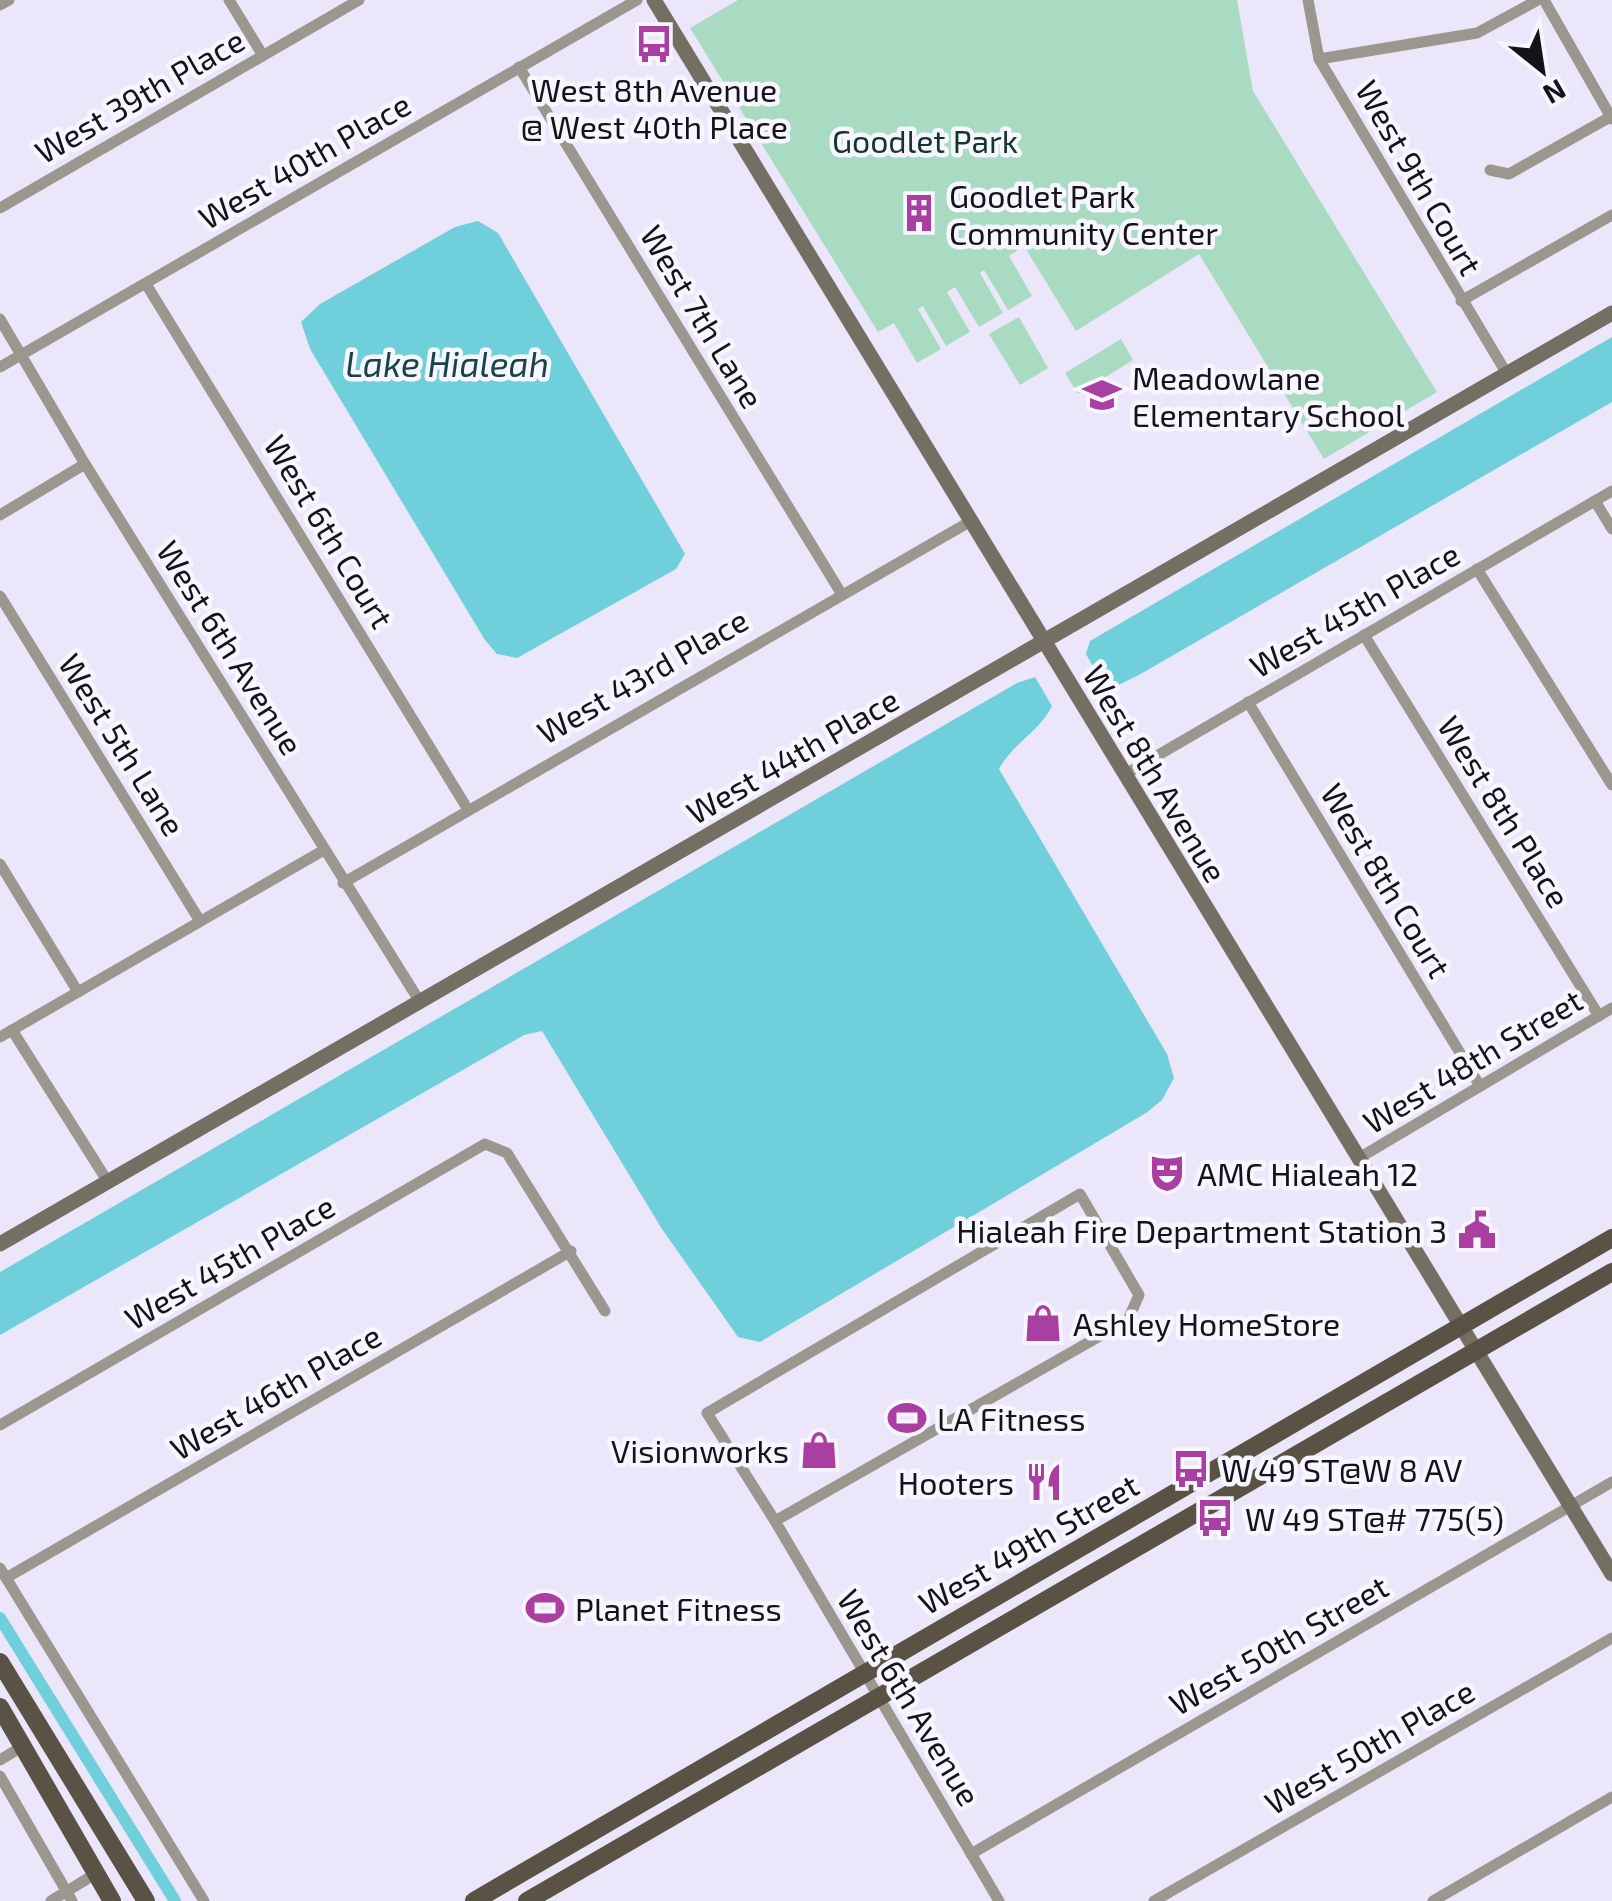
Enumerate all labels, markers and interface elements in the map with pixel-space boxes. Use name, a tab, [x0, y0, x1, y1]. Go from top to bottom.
street label: West 39th Place	[28, 20, 250, 170]
north arrow	[1492, 20, 1592, 120]
bus stop icon: West 8th Avenue @ West 40th Place	[633, 23, 675, 65]
place label: West 8th Avenue @ West 40th Place	[520, 70, 788, 145]
street label: West 9th Court	[1349, 73, 1491, 281]
text: N	[1538, 73, 1572, 112]
street label: West 40th Place	[191, 84, 417, 236]
park label: Goodlet Park	[832, 121, 1018, 159]
place label: Goodlet Park Community Center	[949, 176, 1218, 251]
building icon: Goodlet Park Community Center	[898, 192, 940, 234]
street label: West 7th Lane	[634, 218, 772, 414]
water label: Lake Hialeah	[345, 342, 549, 384]
place label: Meadowlane Elementary School	[1132, 358, 1405, 433]
school or university icon: Meadowlane Elementary School	[1081, 374, 1123, 416]
street label: West 6th Court	[257, 428, 403, 634]
street label: West 6th Avenue	[150, 533, 312, 761]
street label: West 45th Place	[1242, 534, 1466, 684]
street label: West 43rd Place	[530, 599, 754, 751]
street label: West 5th Lane	[52, 646, 194, 842]
street label: West 8th Avenue	[1076, 658, 1236, 888]
street label: West 44th Place	[679, 679, 905, 831]
street label: West 8th Place	[1431, 708, 1579, 914]
street label: West 8th Court	[1314, 776, 1460, 984]
street label: West 48th Street	[1356, 980, 1588, 1140]
theatre icon: AMC Hialeah 12	[1146, 1152, 1188, 1194]
place label: AMC Hialeah 12	[1197, 1154, 1418, 1192]
street label: West 45th Place	[117, 1186, 341, 1336]
public building icon: Hialeah Fire Department Station 3	[1456, 1209, 1498, 1251]
place label: Hialeah Fire Department Station 3	[956, 1211, 1447, 1249]
shop icon: Ashley HomeStore	[1022, 1302, 1064, 1344]
place label: Ashley HomeStore	[1073, 1304, 1340, 1342]
street label: West 46th Place	[163, 1315, 387, 1467]
sports icon: LA Fitness	[886, 1397, 928, 1439]
place label: LA Fitness	[937, 1399, 1085, 1437]
shop icon: Visionworks	[798, 1429, 840, 1471]
place label: Visionworks	[611, 1431, 789, 1469]
bus stop icon: W 49 ST@W 8 AV	[1170, 1448, 1212, 1490]
place label: W 49 ST@W 8 AV	[1221, 1450, 1463, 1488]
restaurant icon: Hooters	[1023, 1461, 1065, 1503]
place label: Hooters	[898, 1463, 1014, 1501]
street label: West 49th Street	[911, 1465, 1145, 1621]
bus stop icon: W 49 ST@# 775(5)	[1194, 1497, 1236, 1539]
place label: W 49 ST@# 775(5)	[1245, 1499, 1504, 1537]
street label: West 50th Street	[1162, 1566, 1394, 1722]
street label: West 6th Avenue	[831, 1582, 989, 1812]
sports icon: Planet Fitness	[524, 1587, 566, 1629]
place label: Planet Fitness	[575, 1589, 782, 1627]
street label: West 50th Place	[1258, 1671, 1480, 1821]

